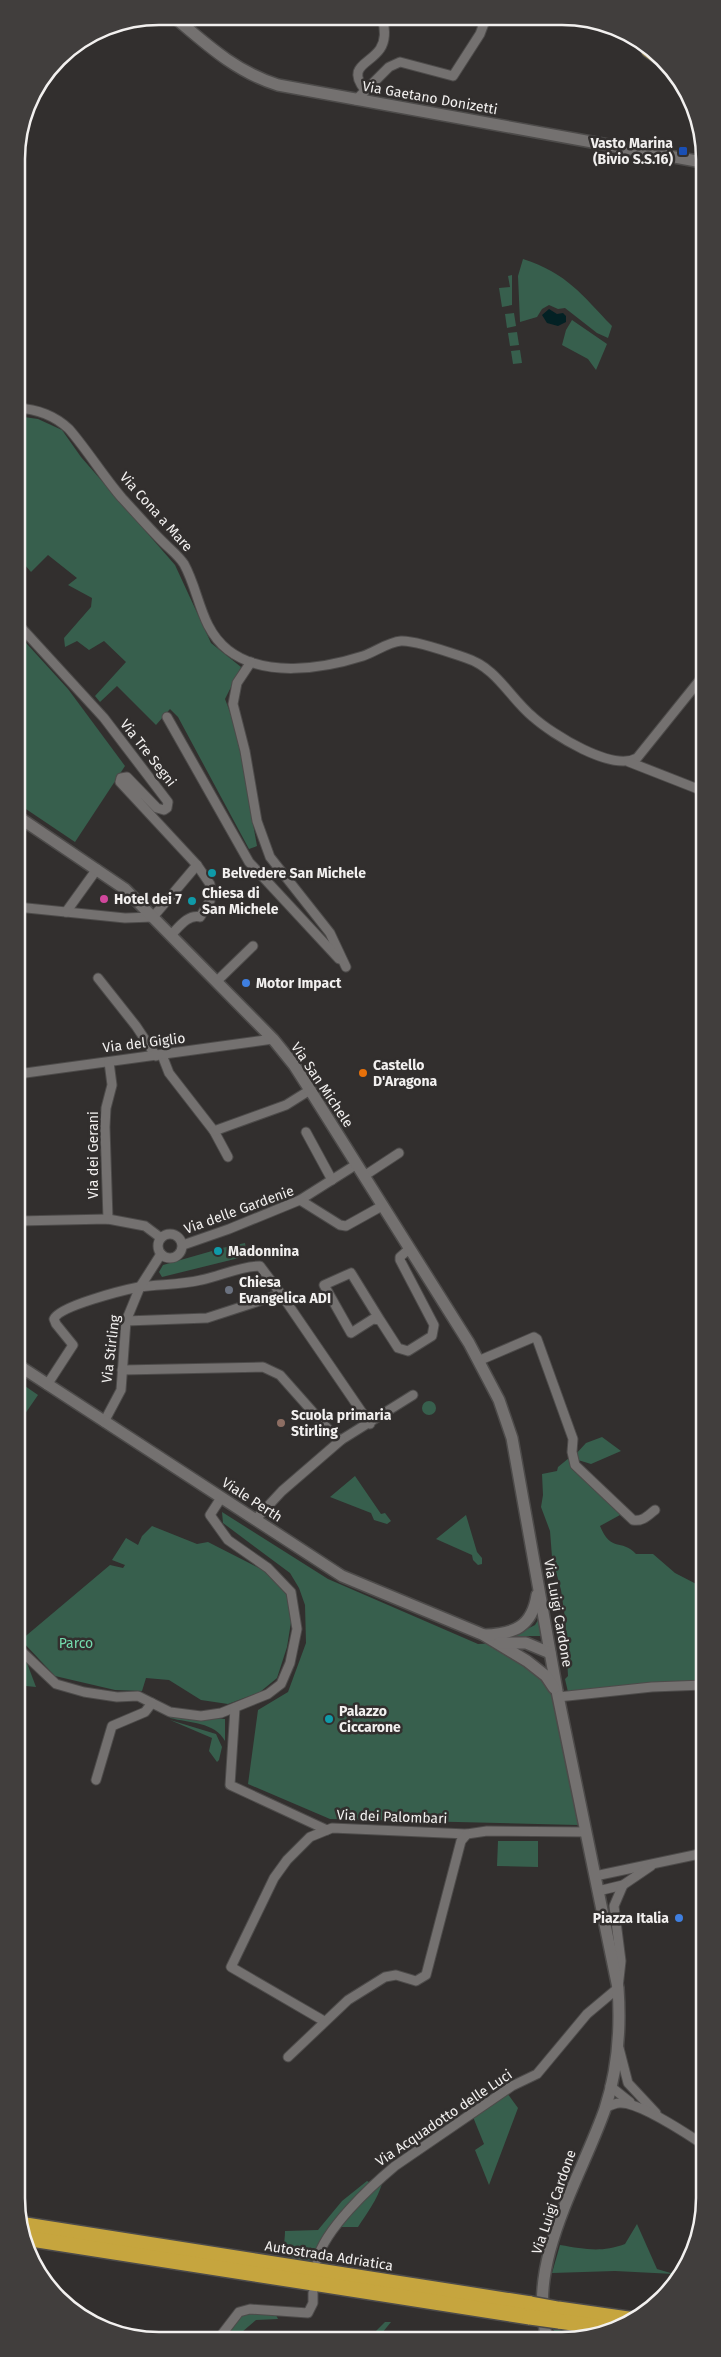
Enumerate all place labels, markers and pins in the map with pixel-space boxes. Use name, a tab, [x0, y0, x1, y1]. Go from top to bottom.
place label: Vasto Marina (Bivio S.S.16)	[590, 135, 673, 168]
marker: Vasto Marina (Bivio S.S.16)	[677, 145, 689, 157]
place label: Belvedere San Michele	[222, 865, 366, 882]
marker: Belvedere San Michele	[206, 867, 218, 879]
place label: Chiesa di San Michele	[202, 885, 279, 918]
place label: Hotel dei 7	[114, 891, 182, 908]
marker: Hotel dei 7	[98, 893, 110, 905]
marker: Chiesa di San Michele	[186, 895, 198, 907]
place label: Motor Impact	[256, 975, 342, 992]
marker: Motor Impact	[240, 977, 252, 989]
place label: Castello D'Aragona	[373, 1057, 438, 1090]
marker: Castello D'Aragona	[357, 1067, 369, 1079]
place label: Madonnina	[228, 1243, 299, 1260]
marker: Madonnina	[212, 1245, 224, 1257]
place label: Chiesa Evangelica ADI	[239, 1274, 331, 1307]
marker: Chiesa Evangelica ADI	[223, 1284, 235, 1296]
place label: Scuola primaria Stirling	[291, 1407, 392, 1440]
marker: Scuola primaria Stirling	[275, 1417, 287, 1429]
place label: Palazzo Ciccarone	[339, 1703, 401, 1736]
marker: Palazzo Ciccarone	[323, 1713, 335, 1725]
place label: Piazza Italia	[593, 1910, 669, 1927]
marker: Piazza Italia	[673, 1912, 685, 1924]

